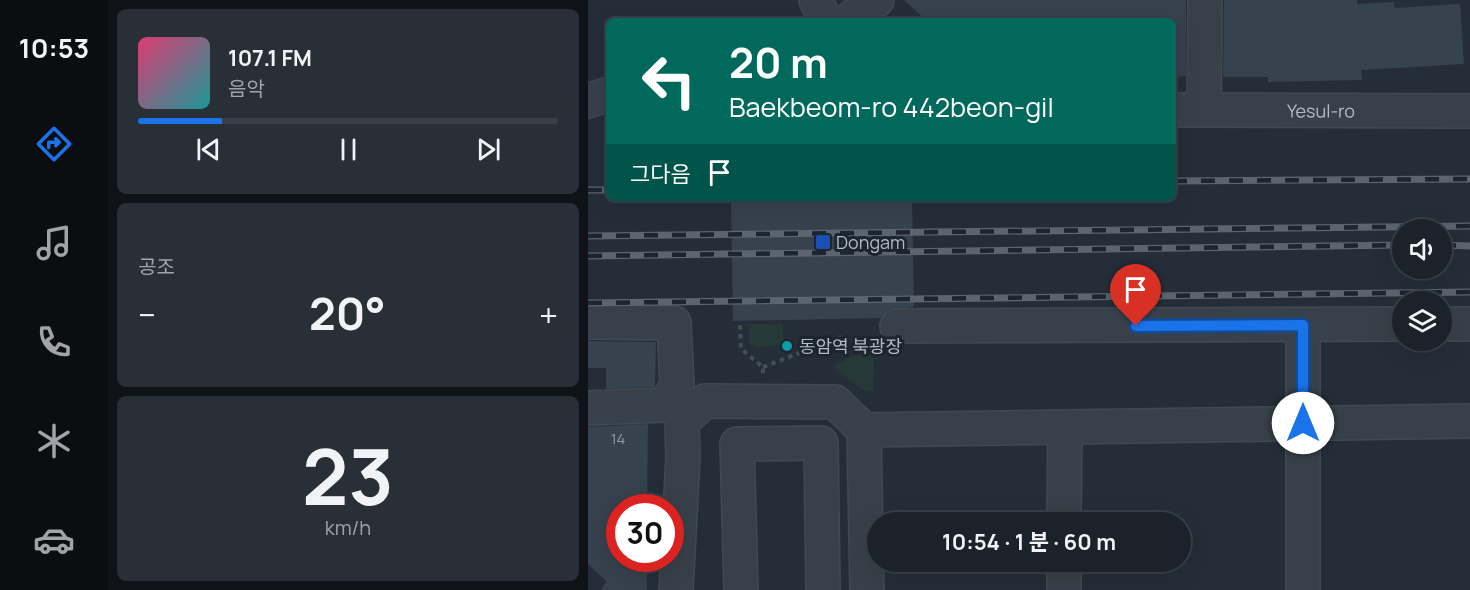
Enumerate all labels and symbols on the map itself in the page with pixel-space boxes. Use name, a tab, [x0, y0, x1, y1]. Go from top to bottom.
street label: Yesul-ro	[1287, 98, 1355, 123]
place label: Dongam	[836, 230, 905, 254]
marker: Dongam	[814, 233, 832, 251]
pin	[1110, 264, 1161, 326]
place label: 동암역 북광장	[799, 334, 902, 358]
marker: 동암역 북광장	[780, 339, 794, 353]
position arrow	[1271, 391, 1335, 455]
house number: 14	[611, 428, 625, 449]
speed limit sign: 30	[606, 494, 684, 572]

